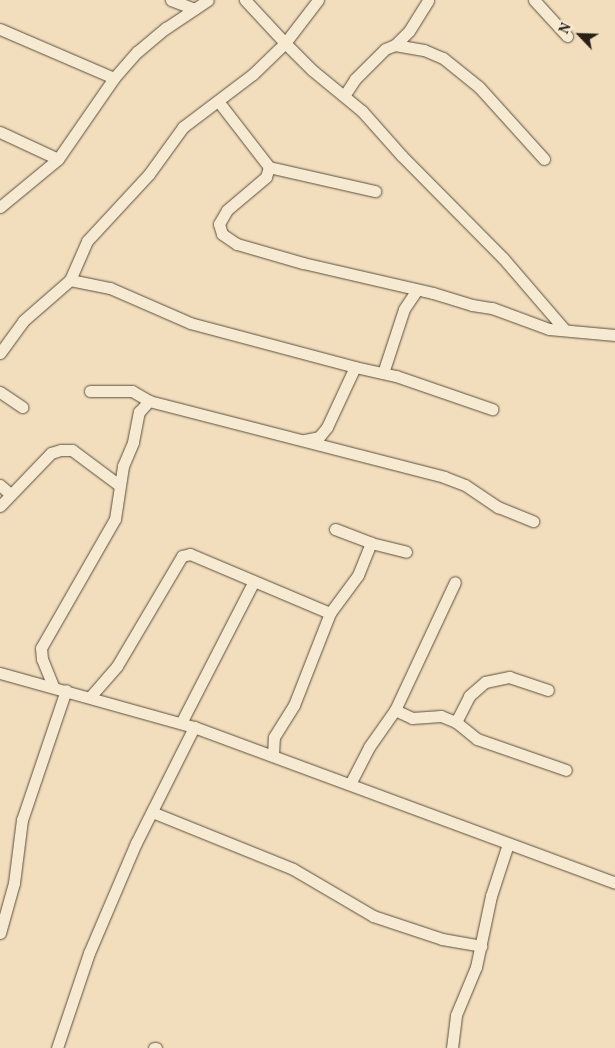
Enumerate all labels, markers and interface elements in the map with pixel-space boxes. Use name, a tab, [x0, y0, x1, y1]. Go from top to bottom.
north arrow	[555, 10, 605, 60]
text: N	[555, 20, 577, 37]

